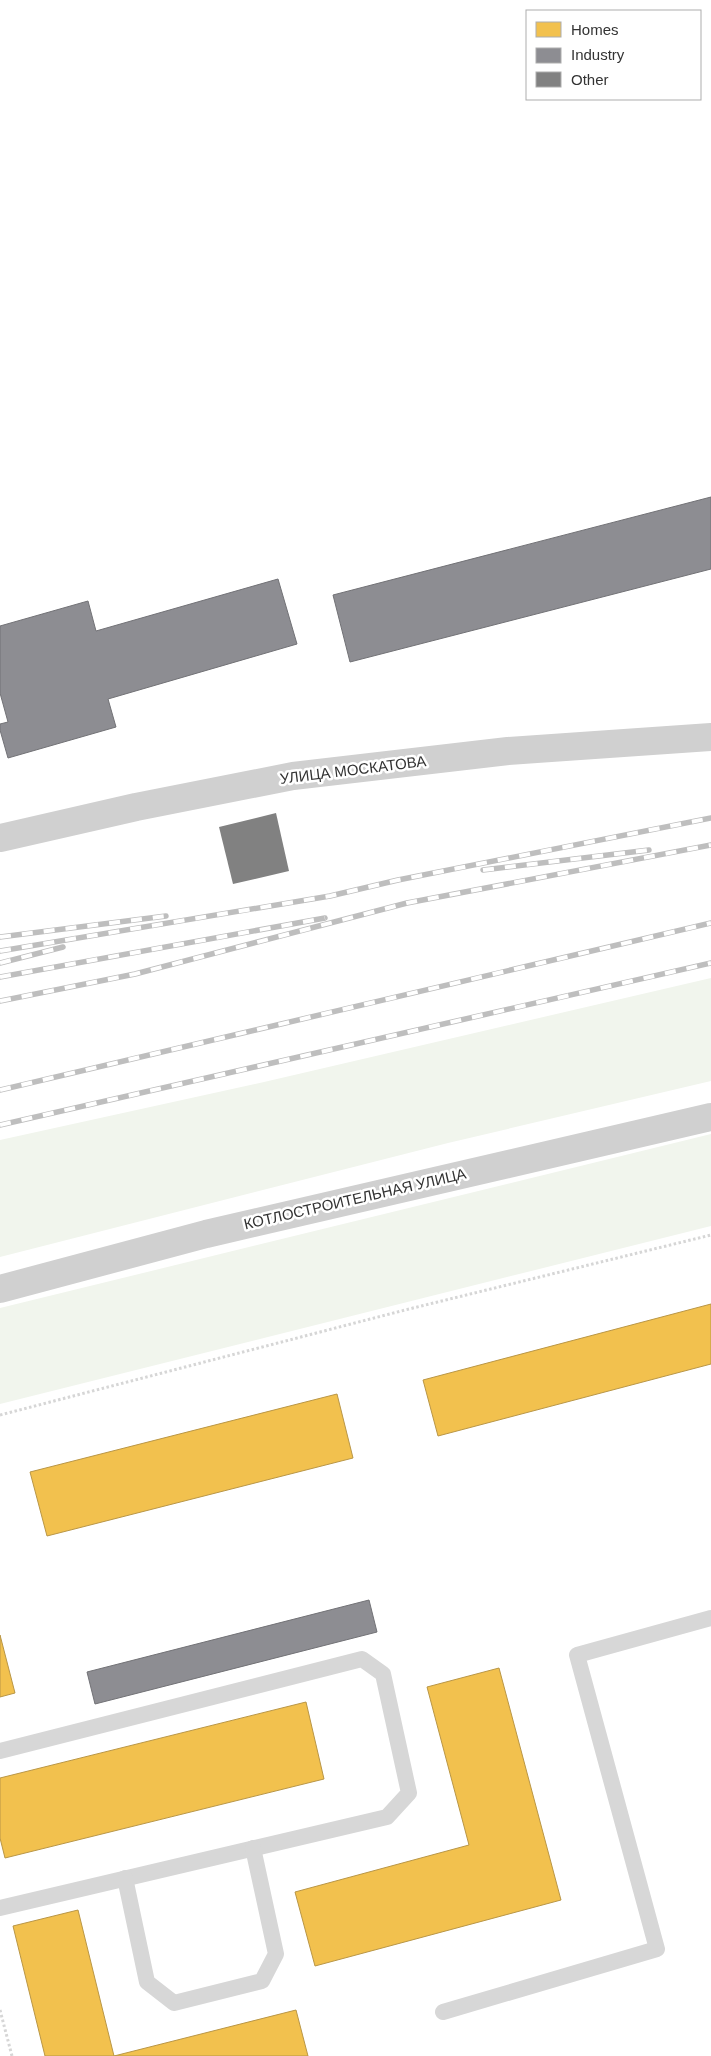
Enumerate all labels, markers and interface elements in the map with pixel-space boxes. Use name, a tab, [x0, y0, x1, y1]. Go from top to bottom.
legend	[526, 10, 701, 100]
text: Homes	[571, 21, 619, 38]
text: Industry	[571, 46, 625, 63]
text: Other	[571, 71, 609, 88]
street label: УЛИЦА МОСКАТОВА	[279, 752, 427, 787]
street label: КОТЛОСТРОИТЕЛЬНАЯ УЛИЦА	[242, 1165, 468, 1232]

